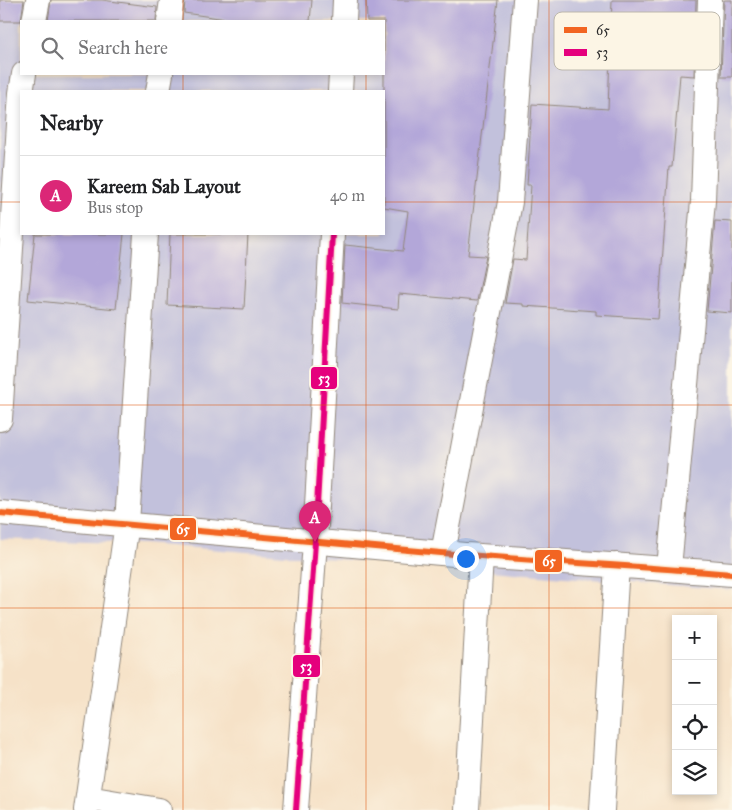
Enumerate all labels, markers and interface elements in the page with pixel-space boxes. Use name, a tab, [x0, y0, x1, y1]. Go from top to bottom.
legend	[554, 12, 720, 70]
search box	[20, 20, 385, 75]
text: 65	[596, 22, 610, 39]
icon: search	[38, 34, 66, 62]
text: Search here	[78, 36, 168, 59]
text: 53	[596, 44, 608, 61]
text: Nearby	[40, 110, 103, 136]
text: Kareem Sab Layout	[87, 175, 241, 198]
text: A	[51, 186, 61, 205]
text: 40 m	[330, 186, 365, 205]
text: Bus stop	[87, 198, 143, 217]
line badge: 53	[310, 366, 338, 390]
text: 53	[318, 370, 330, 388]
pin: A	[299, 501, 331, 542]
line badge: 65	[169, 517, 197, 541]
text: 65	[176, 521, 190, 538]
your location	[453, 546, 479, 572]
line badge: 65	[534, 549, 563, 573]
text: 65	[542, 553, 556, 570]
map controls	[672, 615, 717, 795]
button: +	[672, 615, 717, 660]
line badge: 53	[292, 654, 321, 678]
text: 53	[300, 658, 312, 676]
button: −	[672, 660, 717, 705]
button: locate	[672, 705, 717, 750]
button: layers	[672, 750, 717, 795]

